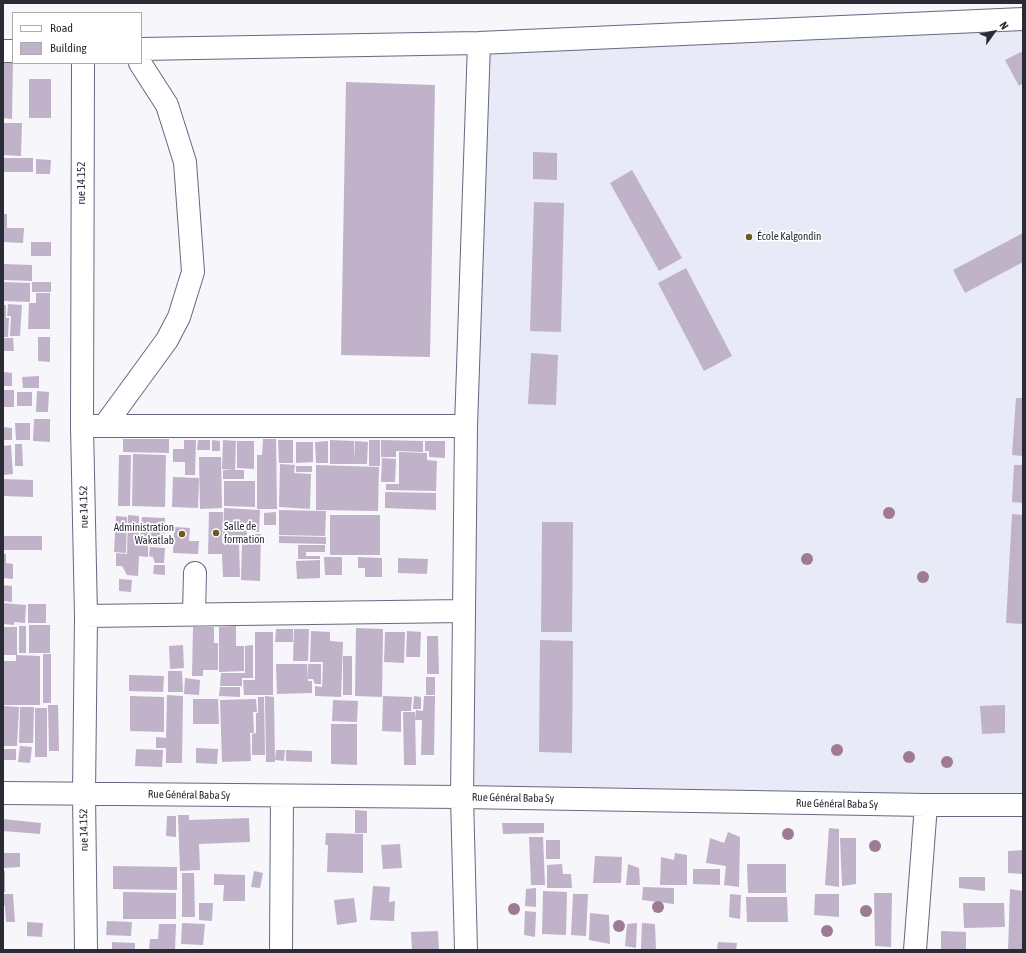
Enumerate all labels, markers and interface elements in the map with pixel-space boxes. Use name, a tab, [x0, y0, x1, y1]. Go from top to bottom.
legend	[12, 12, 142, 64]
north arrow	[974, 12, 1014, 52]
text: N	[997, 19, 1011, 31]
text: Road	[50, 21, 73, 35]
text: Building	[50, 41, 87, 55]
street label: rue 14.152	[75, 162, 89, 204]
place label: École Kalgondin	[757, 230, 821, 244]
marker: École Kalgondin	[744, 232, 754, 242]
street label: rue 14.152	[77, 485, 91, 529]
place label: Salle de formation	[224, 520, 265, 546]
place label: Administration Wakatlab	[114, 521, 174, 547]
marker: Salle de formation	[211, 528, 221, 538]
marker: Administration Wakatlab	[177, 529, 187, 539]
street label: Rue Général Baba Sy	[148, 788, 230, 802]
street label: Rue Général Baba Sy	[472, 791, 554, 805]
street label: Rue Général Baba Sy	[796, 797, 878, 811]
street label: rue 14.152	[77, 808, 91, 852]

